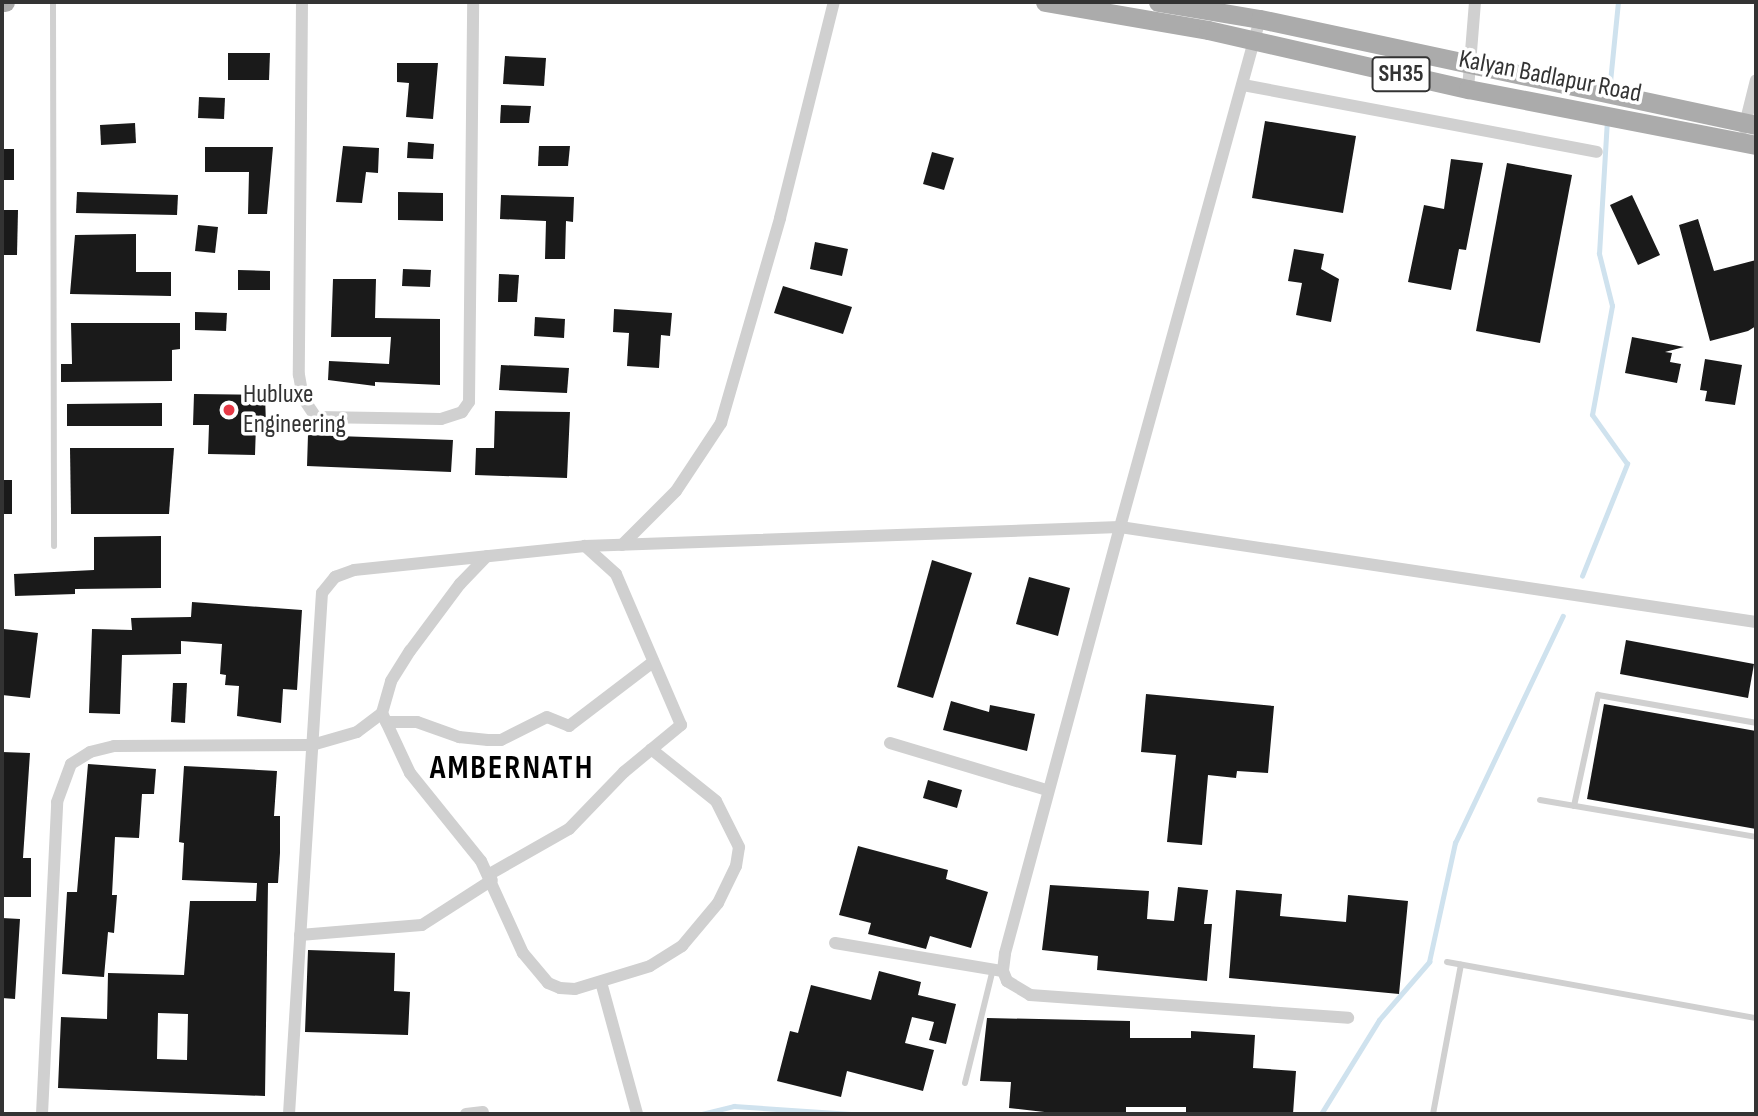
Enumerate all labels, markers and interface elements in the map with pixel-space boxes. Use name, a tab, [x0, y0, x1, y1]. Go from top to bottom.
street label: Kalyan Badlapur Road	[1456, 44, 1644, 110]
road number: SH35	[1371, 54, 1431, 94]
place label: Hubluxe Engineering	[243, 379, 346, 440]
marker: Hubluxe Engineering	[221, 402, 237, 418]
district label: AMBERNATH	[431, 749, 593, 789]

